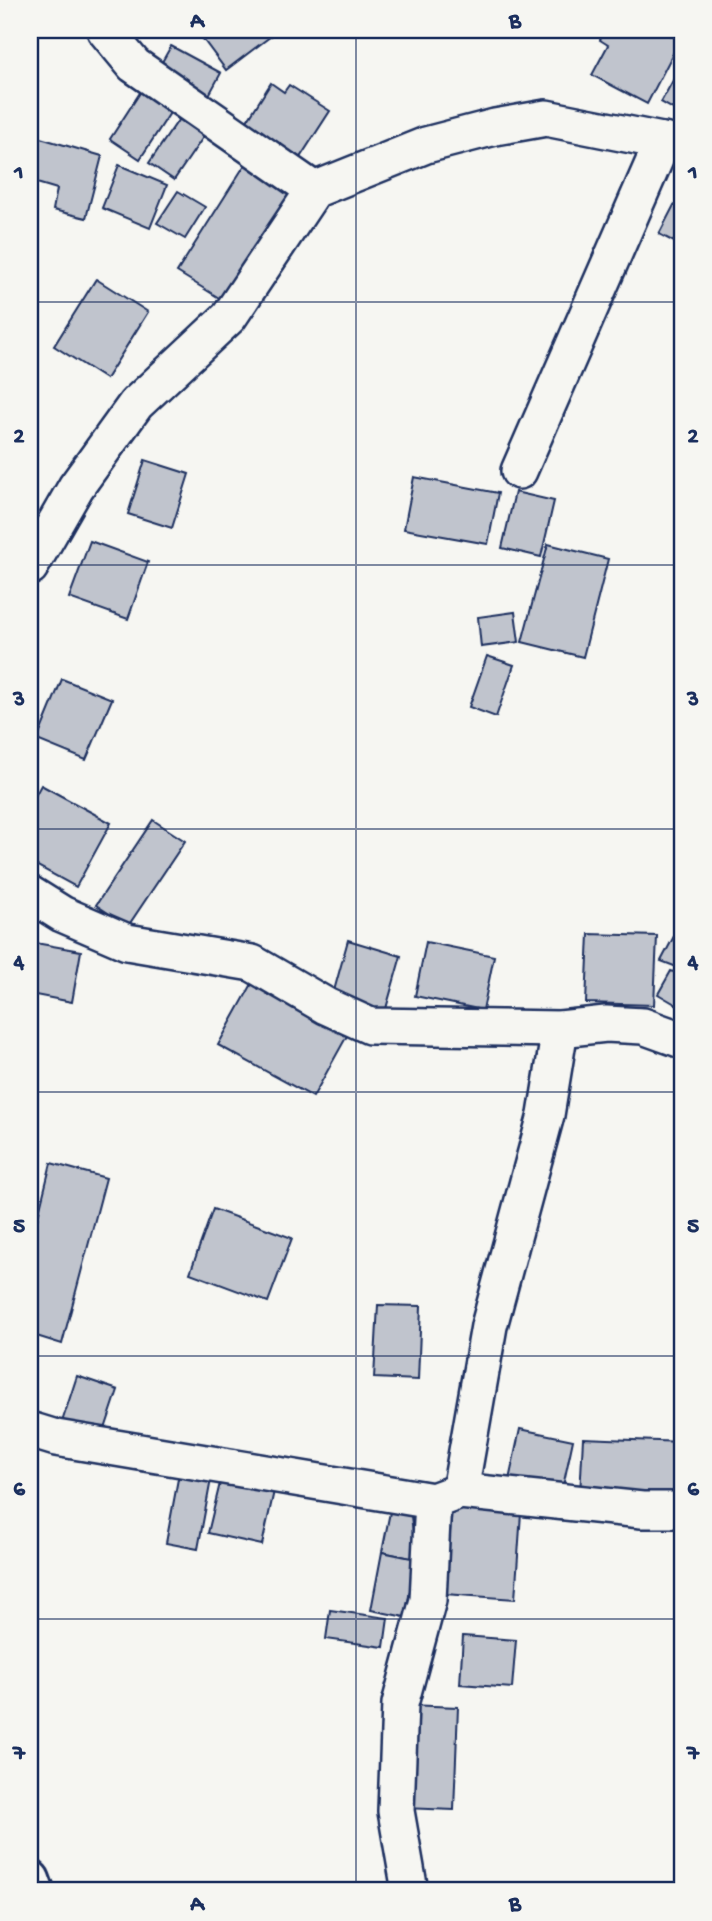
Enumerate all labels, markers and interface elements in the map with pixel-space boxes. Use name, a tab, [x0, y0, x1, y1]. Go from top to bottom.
text: A	[189, 9, 205, 36]
text: B	[508, 9, 522, 36]
text: 1	[13, 160, 24, 187]
text: 1	[687, 160, 698, 187]
text: 2	[13, 424, 25, 451]
text: 2	[687, 424, 699, 451]
text: 3	[12, 687, 25, 714]
text: 3	[686, 687, 699, 714]
text: 4	[13, 950, 25, 977]
text: 4	[687, 950, 699, 977]
text: 5	[13, 1214, 25, 1241]
text: 5	[687, 1214, 699, 1241]
text: 6	[13, 1477, 26, 1504]
text: 6	[687, 1477, 700, 1504]
text: 7	[12, 1741, 26, 1768]
text: 7	[686, 1741, 700, 1768]
text: A	[189, 1892, 205, 1919]
text: B	[508, 1892, 522, 1919]

